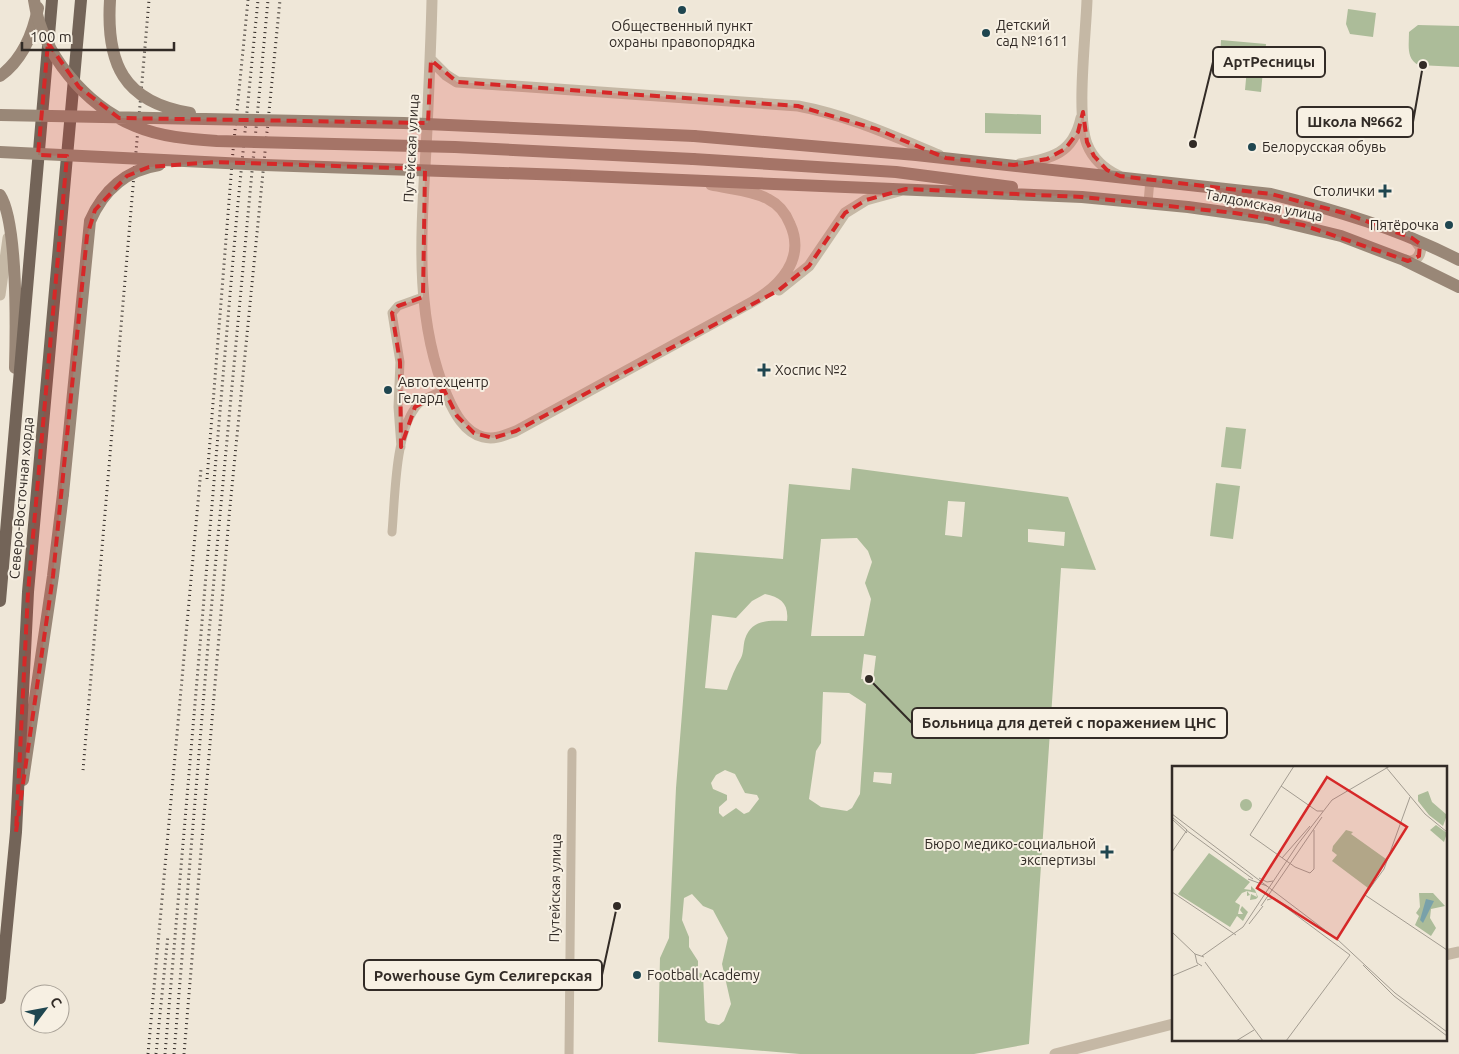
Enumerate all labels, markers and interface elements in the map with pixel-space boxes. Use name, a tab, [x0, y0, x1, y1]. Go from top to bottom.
marker: Общественный пункт охраны правопорядка	[676, 4, 688, 16]
place label: Детский сад №1611	[996, 17, 1068, 49]
place label: Общественный пункт охраны правопорядка	[609, 18, 755, 50]
scale bar	[22, 20, 175, 52]
marker: Детский сад №1611	[980, 27, 992, 39]
text: 100 m	[30, 28, 72, 45]
callout: АртРесницы	[1213, 47, 1325, 77]
text: АртРесницы	[1223, 53, 1315, 70]
street label: Путейская улица	[400, 93, 422, 203]
callout: Школа №662	[1297, 107, 1413, 137]
text: Школа №662	[1307, 113, 1403, 130]
place label: Белорусская обувь	[1262, 139, 1386, 155]
marker: Белорусская обувь	[1246, 141, 1258, 153]
place label: Столички	[1313, 183, 1375, 199]
marker: Столички	[1379, 185, 1391, 197]
street label: Талдомская улица	[1204, 186, 1324, 224]
place label: Пятёрочка	[1370, 217, 1439, 233]
marker: Пятёрочка	[1443, 219, 1455, 231]
place label: Хоспис №2	[775, 362, 848, 378]
marker: Хоспис №2	[757, 363, 771, 377]
place label: Автотехцентр Гелард	[398, 374, 489, 406]
marker: Автотехцентр Гелард	[382, 384, 394, 396]
street label: Северо-Восточная хорда	[6, 416, 36, 580]
callout: Больница для детей с поражением ЦНС	[912, 708, 1227, 738]
text: Больница для детей с поражением ЦНС	[922, 714, 1217, 731]
inset map	[1172, 766, 1446, 1042]
street label: Путейская улица	[546, 833, 564, 943]
place label: Бюро медико-социальной экспертизы	[924, 836, 1096, 868]
marker: Бюро медико-социальной экспертизы	[1100, 845, 1114, 859]
callout: Powerhouse Gym Селигерская	[364, 960, 602, 990]
text: Powerhouse Gym Селигерская	[374, 967, 592, 984]
place label: Football Academy	[647, 967, 760, 983]
marker: Football Academy	[631, 969, 643, 981]
north arrow	[20, 984, 70, 1034]
text: С	[47, 994, 65, 1010]

